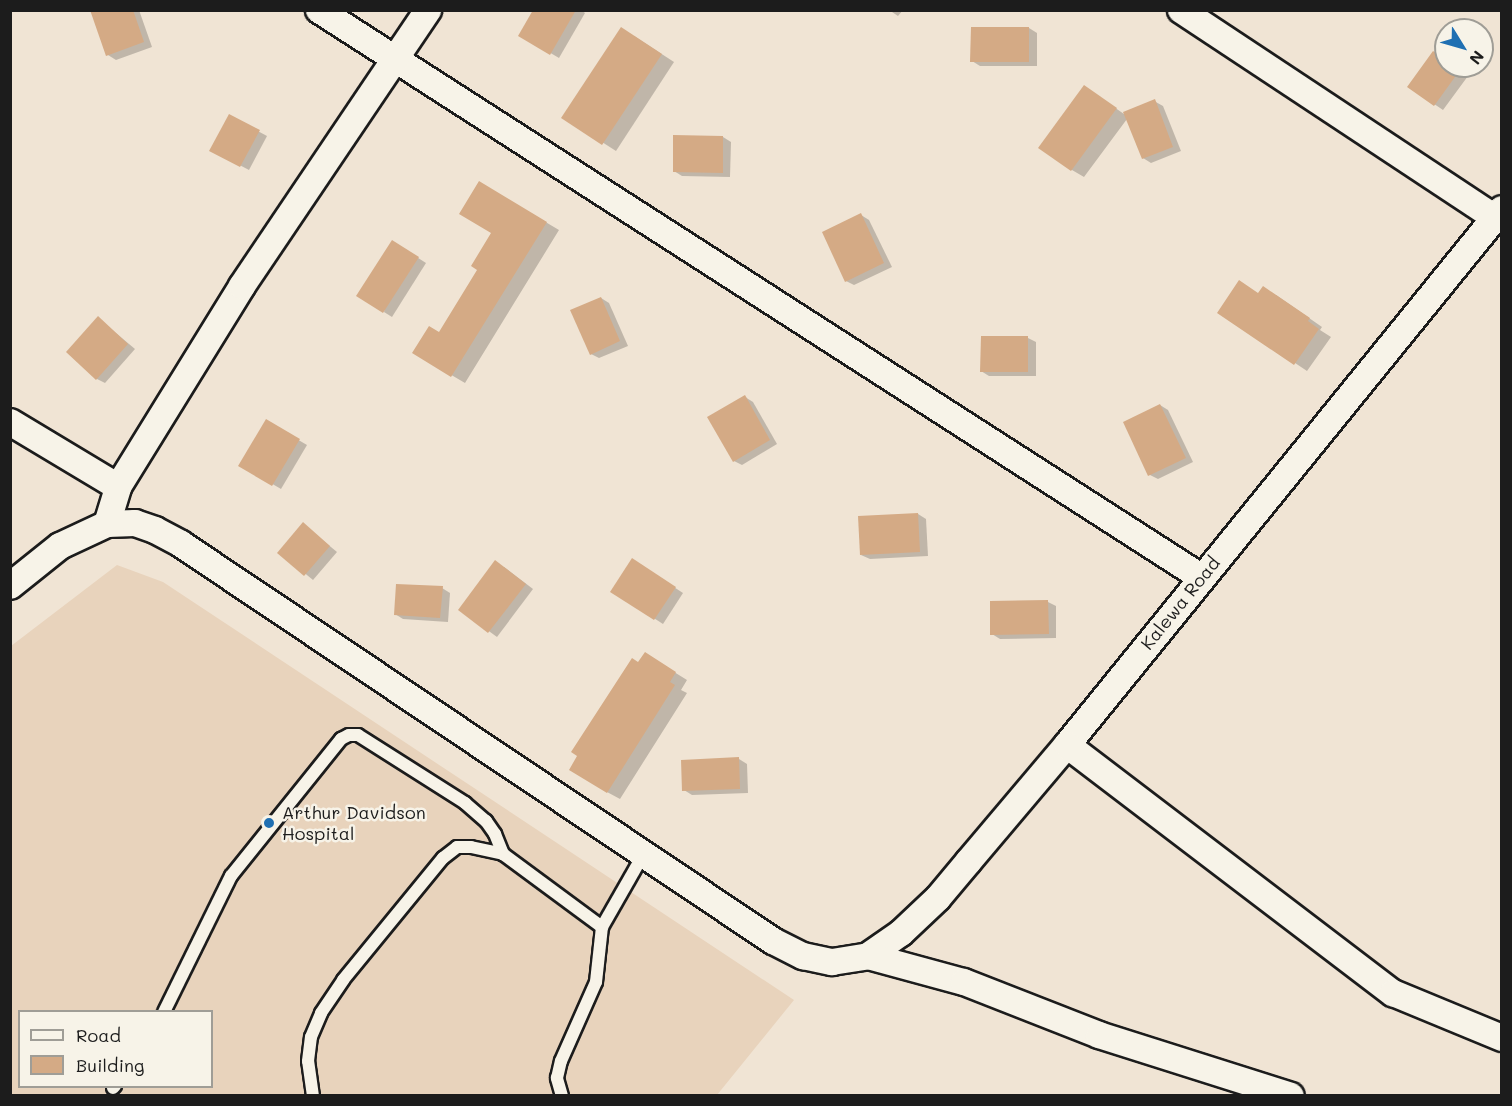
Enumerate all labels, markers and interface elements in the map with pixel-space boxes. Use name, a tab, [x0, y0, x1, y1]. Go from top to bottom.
north arrow	[1434, 18, 1494, 78]
text: N	[1465, 47, 1489, 69]
street label: Kalewa Road	[1136, 552, 1224, 654]
place label: Arthur Davidson Hospital	[282, 802, 426, 844]
marker: Arthur Davidson Hospital	[260, 814, 278, 832]
legend	[18, 1010, 213, 1088]
text: Road	[76, 1023, 121, 1047]
text: Building	[76, 1053, 144, 1077]

